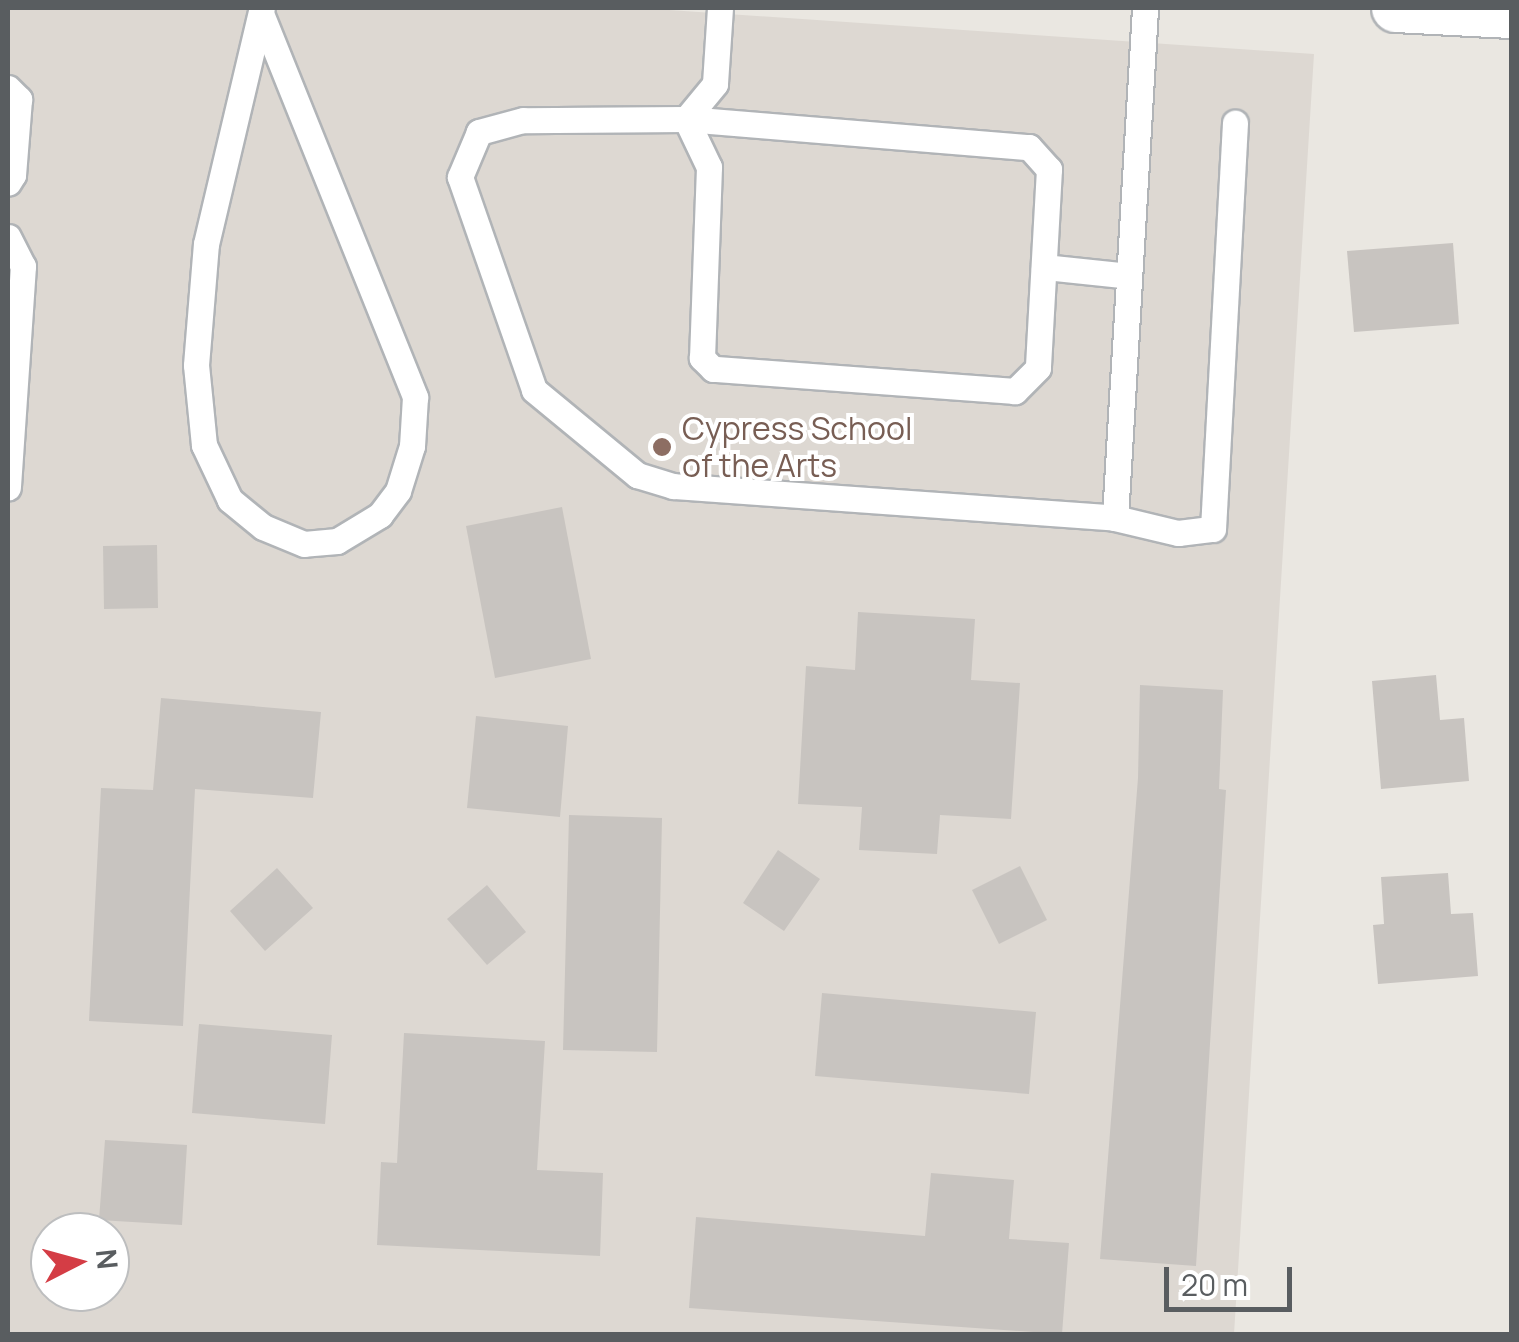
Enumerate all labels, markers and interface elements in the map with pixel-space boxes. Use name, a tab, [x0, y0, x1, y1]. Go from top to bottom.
place label: Cypress School of the Arts	[682, 410, 912, 485]
marker: Cypress School of the Arts	[651, 436, 673, 458]
north arrow	[30, 1212, 130, 1312]
text: N	[88, 1247, 128, 1271]
scale bar	[1169, 1247, 1296, 1309]
text: 20 m	[1181, 1264, 1248, 1305]

